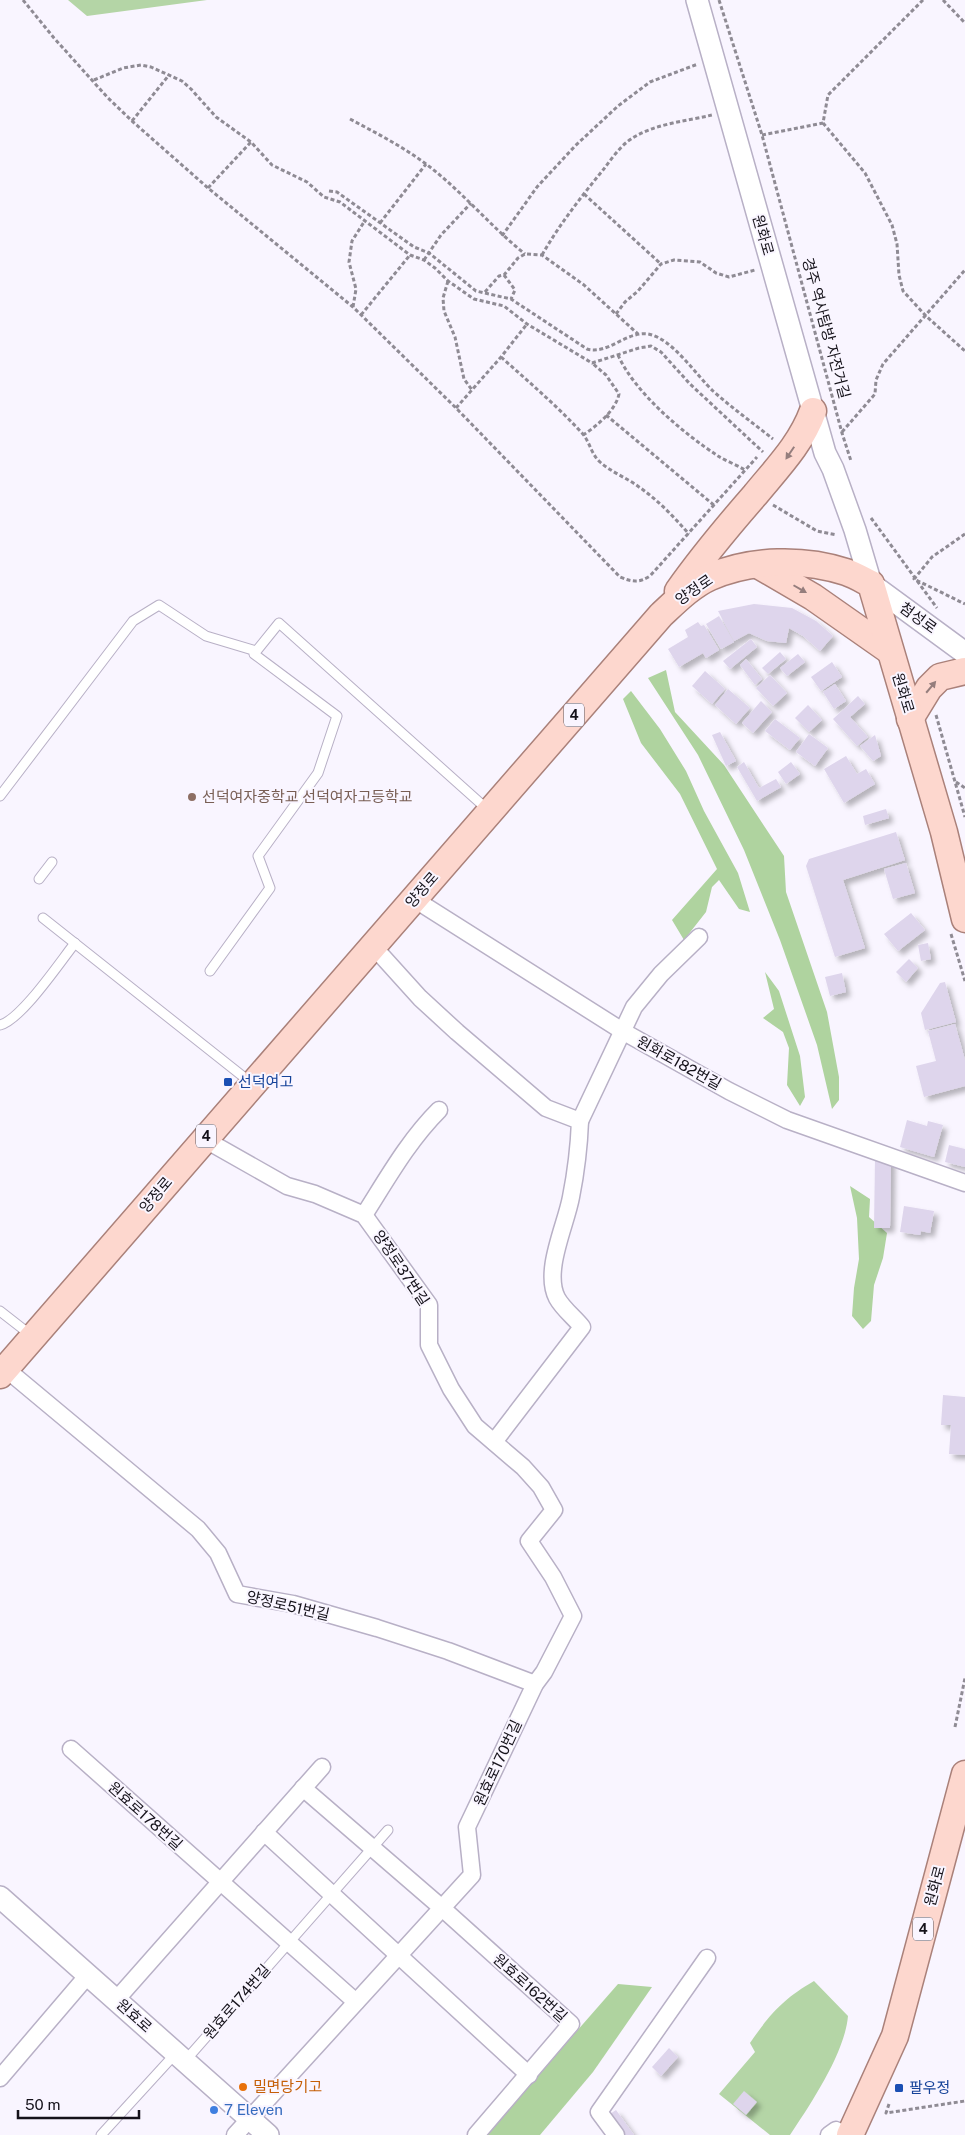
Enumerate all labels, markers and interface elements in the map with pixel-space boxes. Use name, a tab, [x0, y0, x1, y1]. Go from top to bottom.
street label: 원화로	[750, 213, 777, 257]
street label: 경주 역사탐방 자전거길	[799, 255, 853, 400]
one-way arrow	[785, 446, 795, 460]
street label: 양정로	[672, 571, 716, 608]
one-way arrow	[792, 585, 807, 593]
street label: 첨성로	[897, 599, 940, 637]
street label: 원화로	[889, 671, 918, 715]
one-way arrow	[926, 680, 937, 693]
road number: 4	[564, 704, 584, 726]
place label: 선덕여자중학교 선덕여자고등학교	[202, 788, 413, 805]
marker: 선덕여자중학교 선덕여자고등학교	[186, 791, 198, 803]
street label: 양정로	[402, 868, 442, 911]
street label: 원화로182번길	[634, 1032, 724, 1093]
place label: 선덕여고	[238, 1073, 293, 1090]
marker: 선덕여고	[222, 1076, 234, 1088]
road number: 4	[196, 1124, 216, 1148]
street label: 양정로	[136, 1173, 175, 1216]
street label: 양정로37번길	[370, 1227, 433, 1309]
street label: 양정로51번길	[245, 1588, 331, 1623]
street label: 원효로170번길	[470, 1717, 525, 1809]
street label: 원효로178번길	[105, 1778, 186, 1853]
street label: 원화로	[921, 1864, 948, 1908]
road number: 4	[913, 1918, 933, 1940]
street label: 원효로162번길	[490, 1950, 571, 2025]
street label: 원효로174번길	[200, 1961, 274, 2042]
street label: 원효로	[113, 1995, 155, 2036]
place label: 밀면당기고	[253, 2078, 322, 2095]
place label: 팔우정	[909, 2079, 950, 2096]
marker: 밀면당기고	[237, 2081, 249, 2093]
marker: 팔우정	[893, 2082, 905, 2094]
scale bar	[18, 2088, 139, 2120]
text: 50 m	[25, 2096, 60, 2113]
place label: 7 Eleven	[224, 2101, 283, 2118]
marker: 7 Eleven	[208, 2104, 220, 2116]

